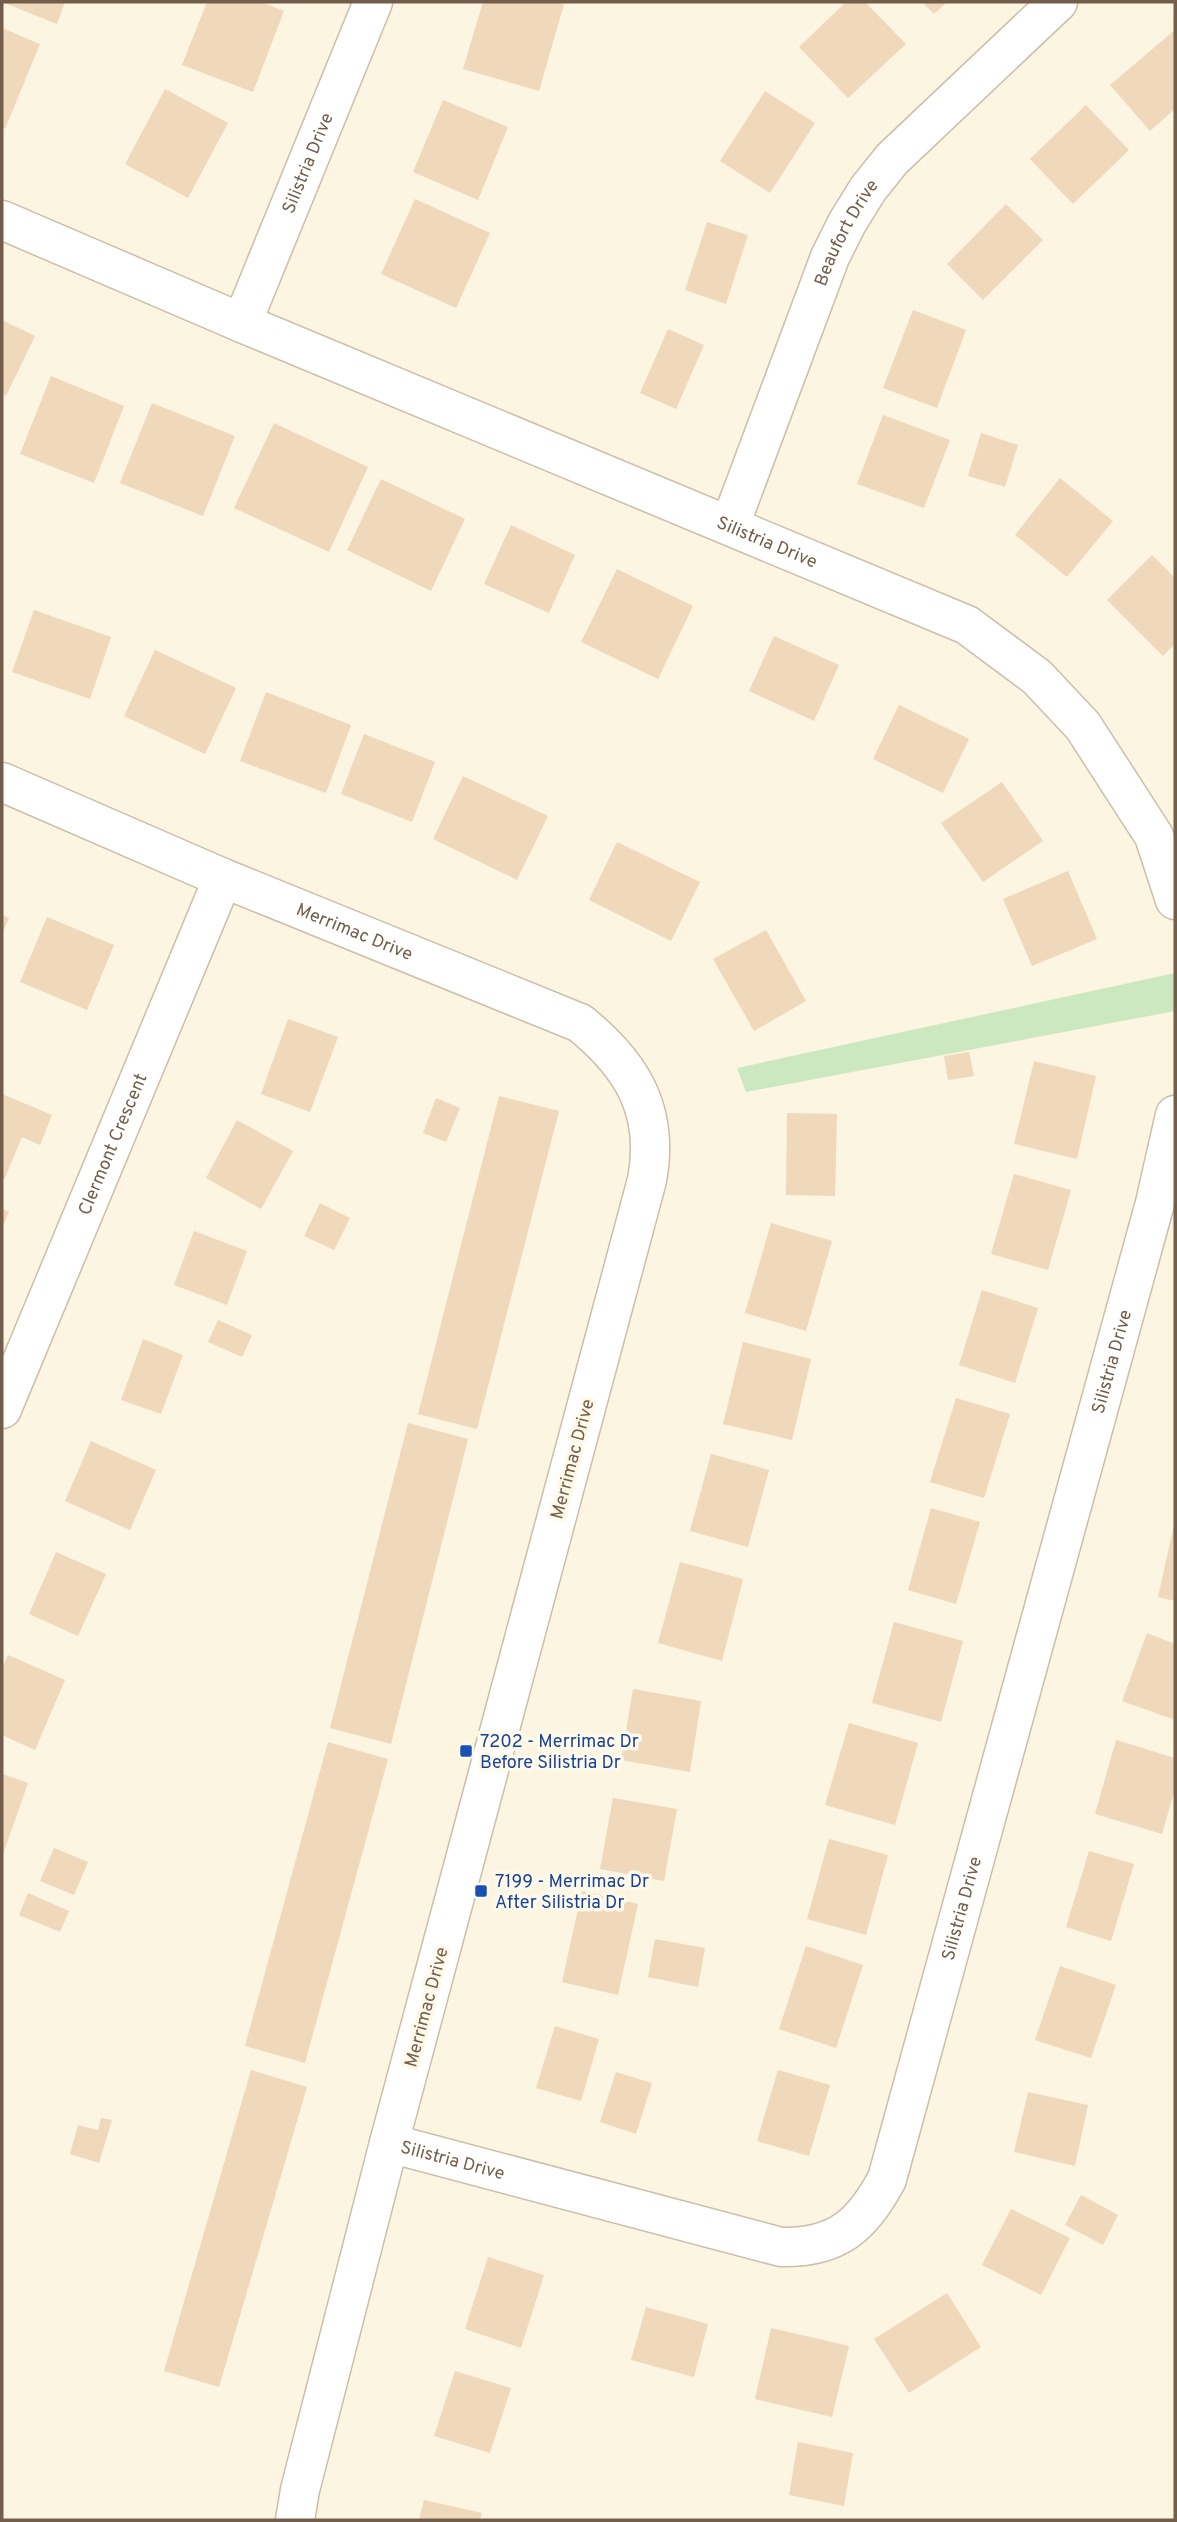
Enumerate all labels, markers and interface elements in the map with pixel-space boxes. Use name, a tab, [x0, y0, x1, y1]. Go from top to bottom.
street label: Silistria Drive	[278, 110, 340, 217]
street label: Beaufort Drive	[810, 175, 884, 290]
street label: Silistria Drive	[713, 512, 820, 574]
street label: Merrimac Drive	[292, 899, 416, 967]
street label: Clermont Crescent	[74, 1070, 153, 1219]
street label: Silistria Drive	[1088, 1307, 1138, 1417]
street label: Merrimac Drive	[546, 1397, 601, 1522]
place label: 7202 - Merrimac Dr Before Silistria Dr	[480, 1731, 639, 1775]
marker: 7202 - Merrimac Dr Before Silistria Dr	[458, 1743, 474, 1759]
street label: Silistria Drive	[938, 1854, 988, 1963]
place label: 7199 - Merrimac Dr After Silistria Dr	[495, 1871, 649, 1915]
marker: 7199 - Merrimac Dr After Silistria Dr	[473, 1883, 489, 1899]
street label: Merrimac Drive	[400, 1945, 455, 2070]
street label: Silistria Drive	[398, 2137, 507, 2186]

